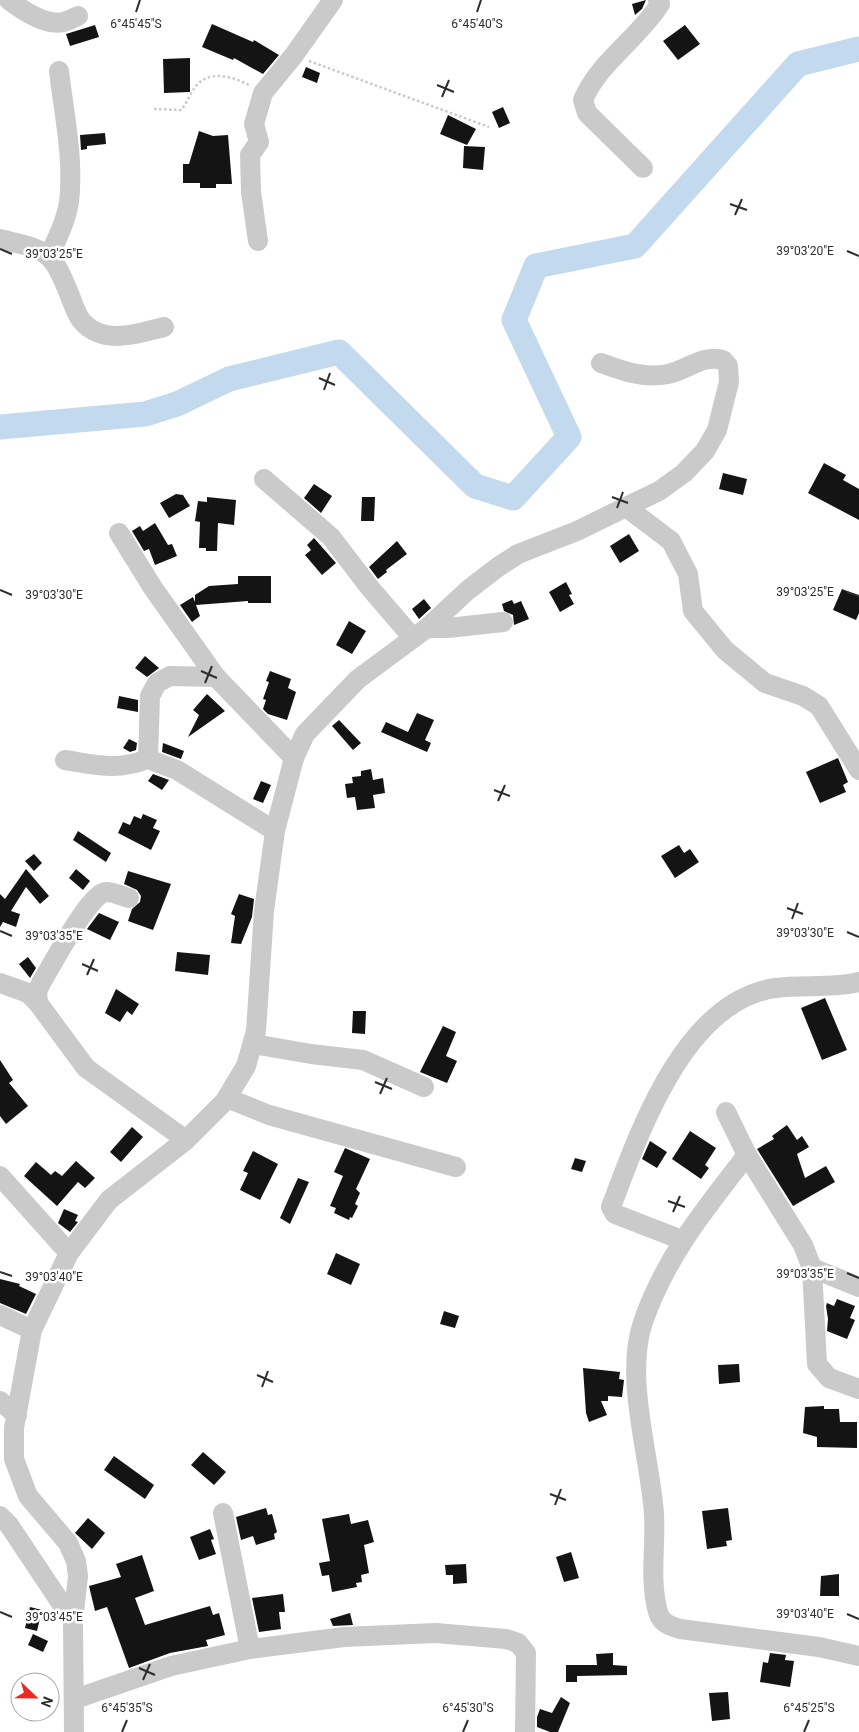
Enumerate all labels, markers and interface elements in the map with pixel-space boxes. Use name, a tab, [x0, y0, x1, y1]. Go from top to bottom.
text: 6°45'45"S	[110, 17, 162, 31]
text: 6°45'40"S	[451, 17, 503, 31]
text: 39°03'20"E	[776, 244, 834, 258]
text: 39°03'25"E	[25, 247, 83, 261]
text: 39°03'25"E	[776, 585, 834, 599]
text: 39°03'30"E	[25, 588, 83, 602]
text: 39°03'30"E	[776, 926, 834, 940]
text: 39°03'35"E	[25, 929, 83, 943]
text: 39°03'35"E	[776, 1267, 834, 1281]
text: 39°03'40"E	[25, 1270, 83, 1284]
text: 39°03'40"E	[776, 1607, 834, 1621]
text: 39°03'45"E	[25, 1610, 83, 1624]
north arrow	[10, 1672, 60, 1722]
text: N	[38, 1694, 56, 1709]
text: 6°45'35"S	[101, 1701, 153, 1715]
text: 6°45'30"S	[442, 1701, 494, 1715]
text: 6°45'25"S	[783, 1701, 835, 1715]

